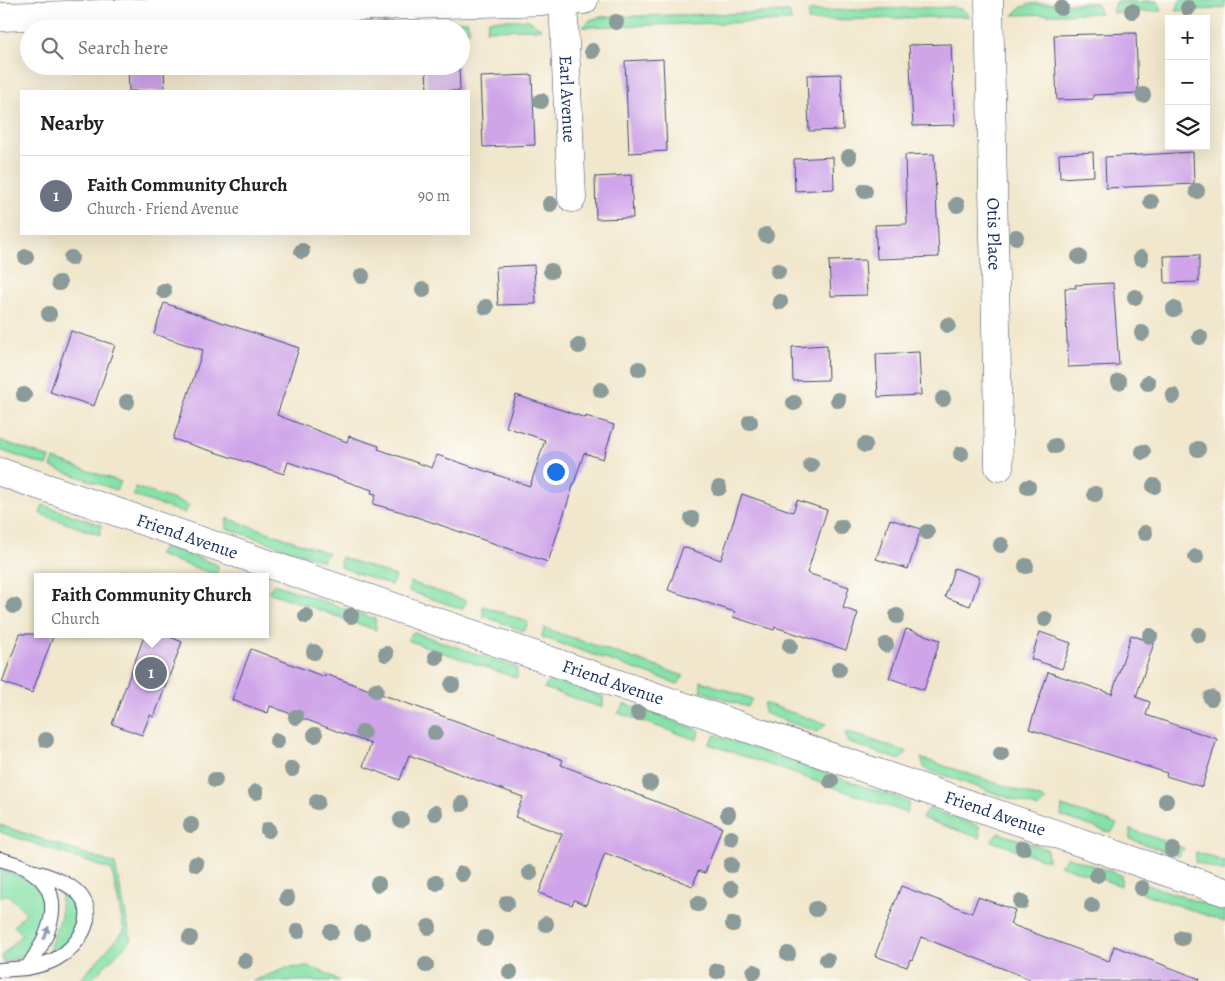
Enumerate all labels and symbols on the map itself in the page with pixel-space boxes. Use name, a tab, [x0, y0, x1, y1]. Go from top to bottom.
street label: Earl Avenue	[554, 55, 581, 143]
street label: Otis Place	[981, 197, 1007, 270]
your location	[543, 459, 569, 485]
street label: Friend Avenue	[133, 508, 241, 565]
pin: 1	[135, 654, 167, 692]
street label: Friend Avenue	[559, 654, 667, 711]
street label: Friend Avenue	[941, 785, 1049, 842]
one-way arrow	[43, 926, 50, 941]

